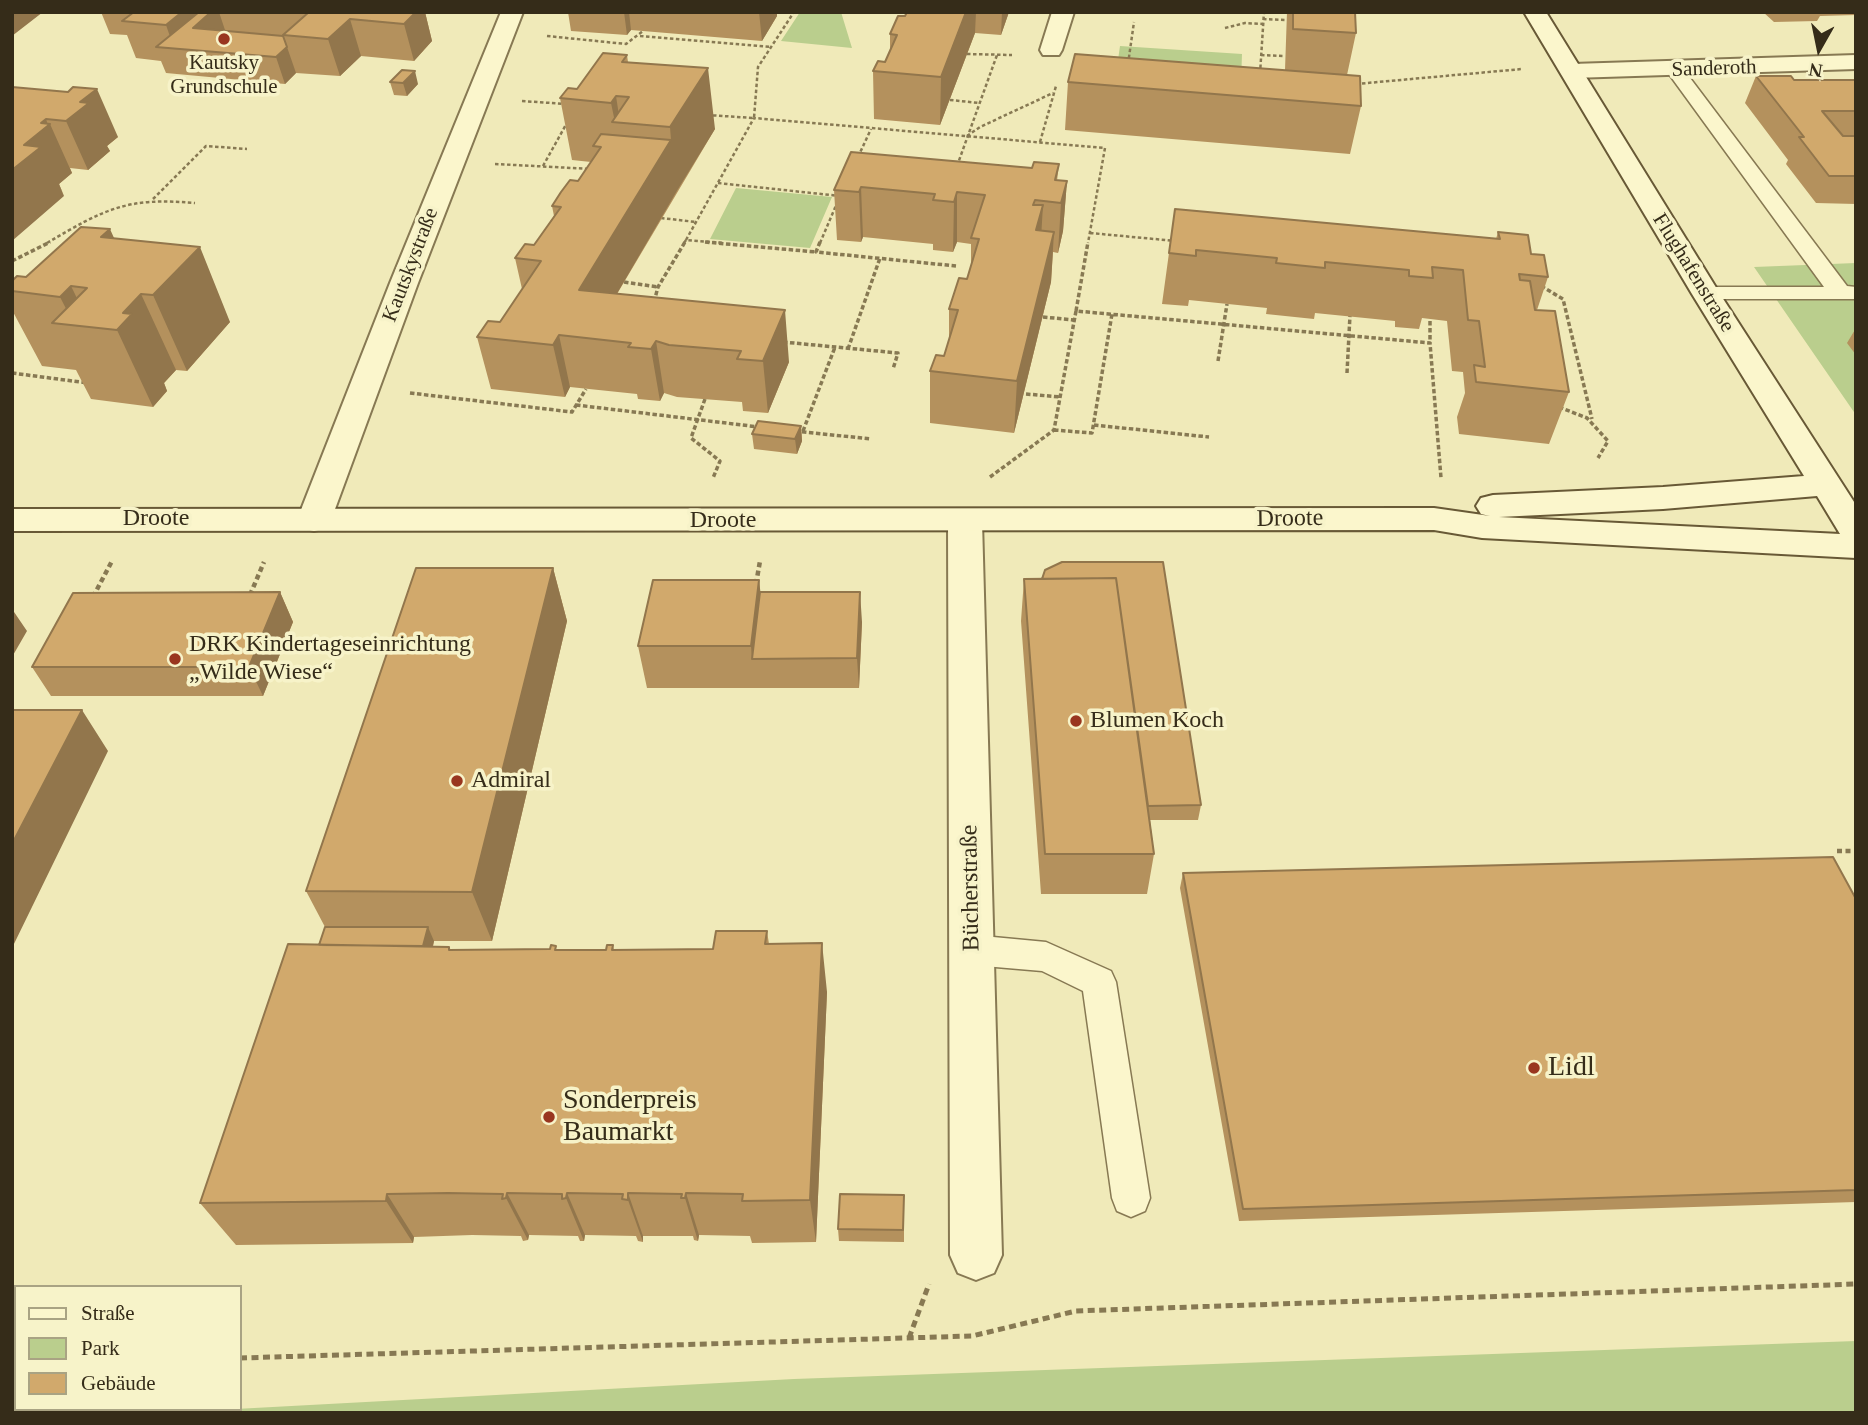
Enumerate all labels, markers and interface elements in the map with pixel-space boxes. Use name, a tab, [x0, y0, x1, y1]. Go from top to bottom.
north arrow	[1784, 14, 1854, 84]
marker: Kautsky Grundschule	[216, 31, 232, 47]
place label: Kautsky Grundschule	[170, 50, 278, 100]
street label: Sanderoth	[1671, 55, 1757, 83]
text: N	[1807, 59, 1824, 82]
street label: Kautskystraße	[378, 204, 444, 326]
street label: Flughafenstraße	[1646, 209, 1740, 337]
street label: Droote	[1256, 504, 1324, 534]
street label: Droote	[123, 505, 189, 533]
street label: Droote	[690, 507, 756, 535]
place label: DRK Kindertageseinrichtung „Wilde Wiese“	[189, 631, 471, 687]
marker: DRK Kindertageseinrichtung „Wilde Wiese“	[167, 651, 183, 667]
place label: Blumen Koch	[1090, 707, 1224, 735]
marker: Blumen Koch	[1068, 713, 1084, 729]
place label: Admiral	[471, 767, 551, 795]
marker: Admiral	[449, 773, 465, 789]
street label: Bücherstraße	[955, 824, 987, 952]
place label: Lidl	[1548, 1051, 1595, 1085]
marker: Lidl	[1526, 1060, 1542, 1076]
place label: Sonderpreis Baumarkt	[563, 1084, 697, 1150]
marker: Sonderpreis Baumarkt	[541, 1109, 557, 1125]
legend	[14, 1285, 242, 1411]
text: Straße	[81, 1301, 135, 1325]
text: Park	[81, 1336, 120, 1360]
text: Gebäude	[81, 1371, 156, 1395]

